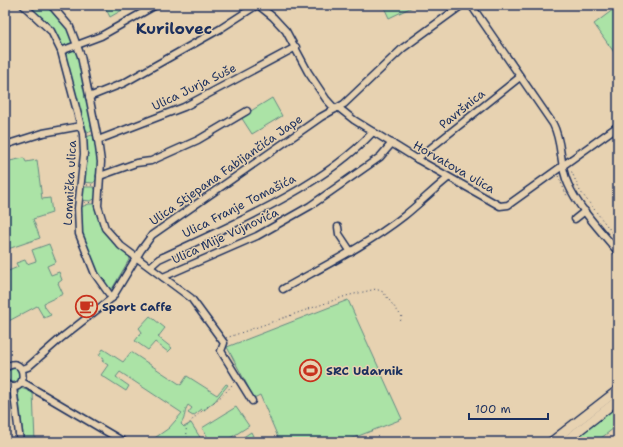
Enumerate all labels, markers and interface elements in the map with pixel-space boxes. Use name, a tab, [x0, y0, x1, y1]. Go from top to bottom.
district label: Kurilovec	[136, 18, 212, 39]
street label: Ulica Jurja Suše	[149, 60, 239, 114]
street label: Pavršnica	[436, 85, 489, 132]
street label: Ulica Stjepana Fabijančića Jape	[146, 111, 306, 229]
street label: Horvatova ulica	[410, 137, 498, 197]
street label: Lomnička ulica	[60, 139, 80, 226]
street label: Ulica Franje Tomašića	[180, 170, 299, 242]
street label: Ulica Mije Vujnovića	[169, 204, 281, 268]
cafe icon: Sport Caffe	[74, 294, 100, 320]
place label: Sport Caffe	[102, 299, 172, 315]
sports icon: SRC Udarnik	[297, 358, 323, 384]
place label: SRC Udarnik	[326, 363, 403, 379]
scale bar	[469, 395, 548, 421]
text: 100 m	[475, 401, 511, 417]

